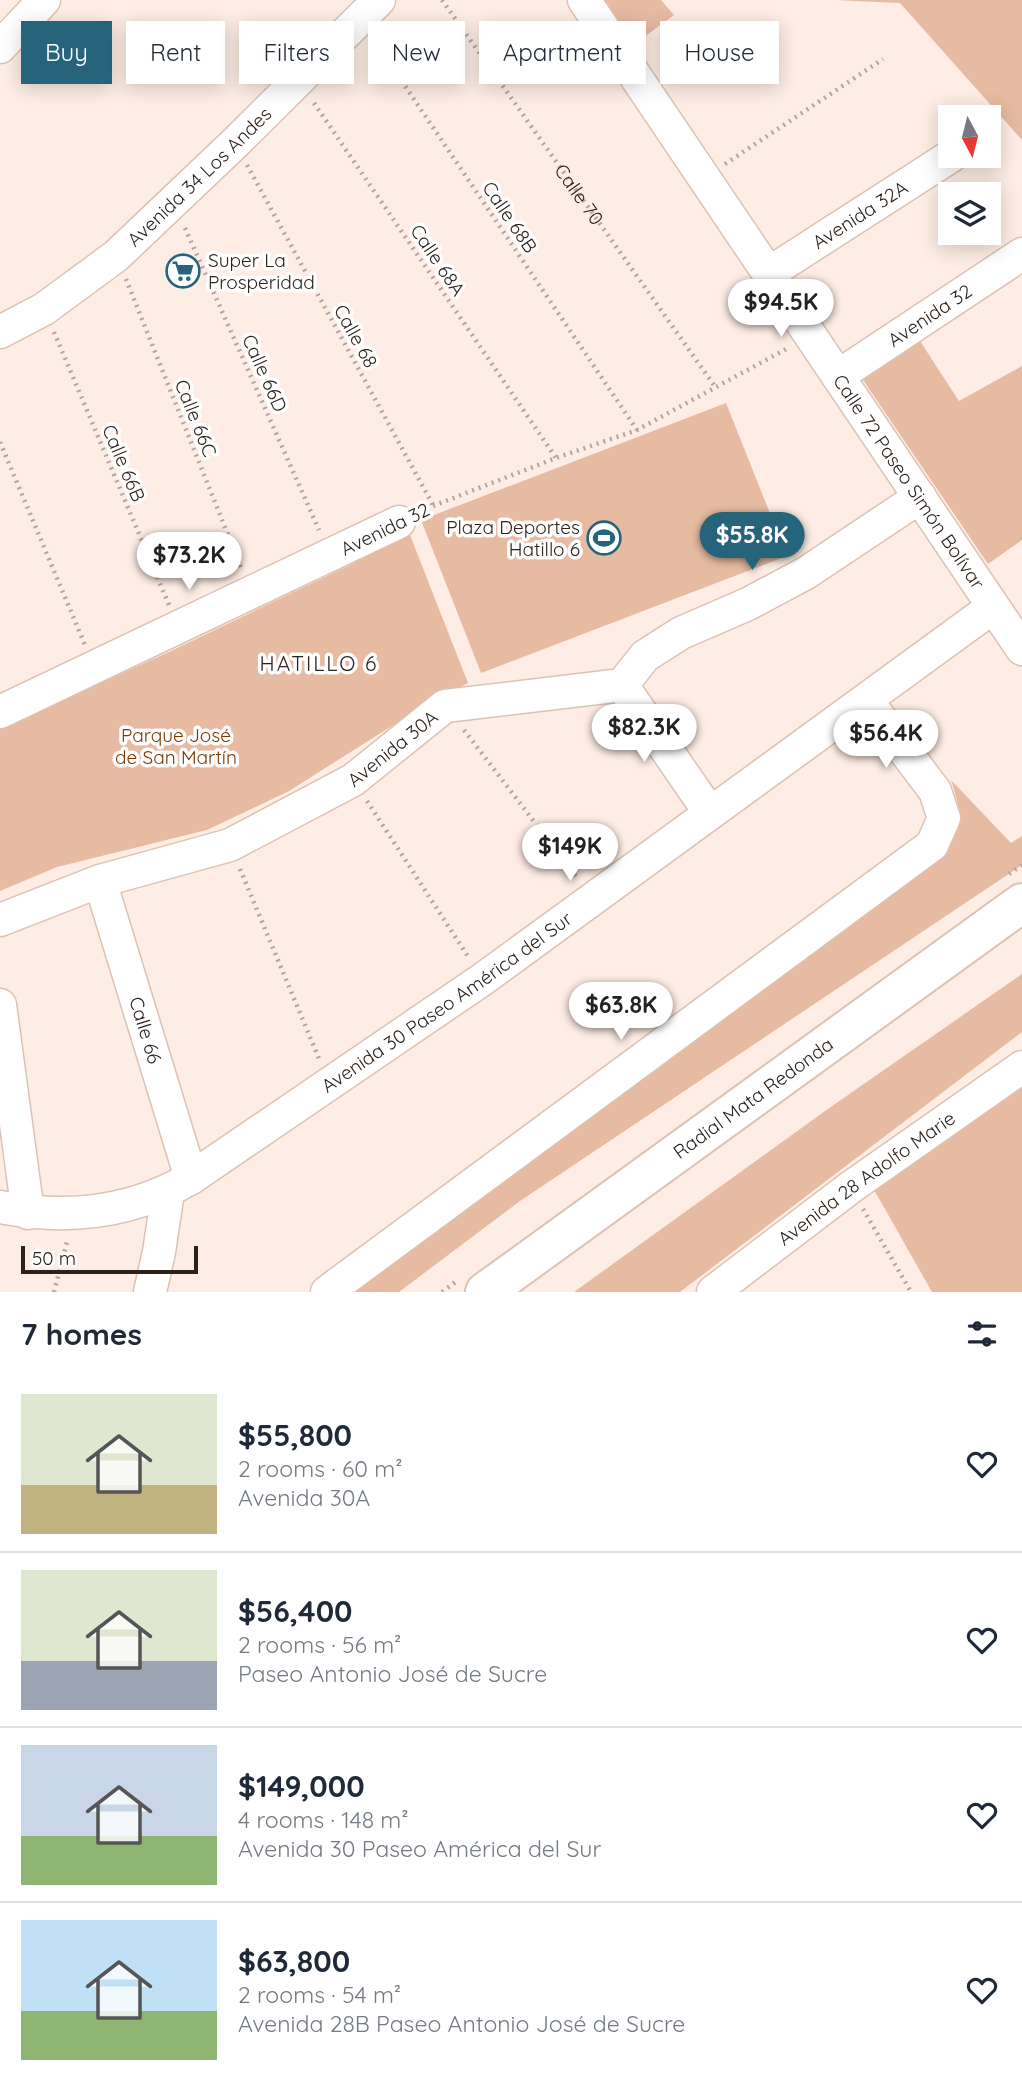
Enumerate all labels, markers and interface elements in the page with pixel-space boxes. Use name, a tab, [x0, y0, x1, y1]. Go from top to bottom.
chip: Buy	[21, 21, 112, 84]
chip: Rent	[126, 21, 225, 84]
chip: Filters	[239, 21, 354, 84]
chip: New	[368, 21, 465, 84]
chip: Apartment	[479, 21, 646, 84]
chip: House	[660, 21, 779, 84]
street label: Avenida 34 Los Andes	[122, 102, 276, 251]
north arrow	[938, 105, 1001, 168]
map controls	[938, 105, 1001, 245]
street label: Calle 70	[549, 159, 609, 230]
street label: Avenida 32A	[808, 175, 912, 254]
street label: Calle 68B	[477, 177, 543, 257]
button: layers	[938, 182, 1001, 245]
street label: Calle 68A	[405, 220, 471, 300]
place label: Super La Prosperidad	[208, 248, 315, 294]
supermarket icon: Super La Prosperidad	[164, 252, 202, 290]
street label: Avenida 32	[883, 279, 976, 352]
pin: $94.5K	[724, 280, 838, 339]
text: $94.5K	[744, 287, 818, 316]
street label: Calle 68	[329, 300, 383, 372]
street label: Calle 66D	[237, 330, 293, 416]
street label: Calle 72 Paseo Simón Bolívar	[828, 370, 990, 594]
street label: Calle 66C	[170, 376, 222, 460]
street label: Calle 66B	[97, 421, 151, 505]
street label: Avenida 32	[337, 497, 433, 561]
pin: $55.8K	[695, 512, 809, 572]
place label: Plaza Deportes Hatillo 6	[446, 515, 580, 561]
sports icon: Plaza Deportes Hatillo 6	[585, 519, 623, 557]
text: $55.8K	[716, 520, 788, 549]
pin: $73.2K	[132, 532, 246, 592]
text: $73.2K	[153, 540, 225, 569]
district label: HATILLO 6	[260, 650, 378, 676]
pin: $82.3K	[587, 704, 701, 764]
street label: Avenida 30A	[342, 705, 443, 792]
pin: $56.4K	[829, 710, 943, 770]
text: $82.3K	[608, 712, 680, 741]
text: $56.4K	[849, 718, 923, 747]
park label: Parque José de San Martín	[115, 723, 237, 769]
pin: $149K	[521, 824, 619, 883]
text: $149K	[538, 831, 602, 860]
street label: Avenida 30 Paseo América del Sur	[317, 906, 577, 1098]
pin: $63.8K	[564, 982, 678, 1042]
text: $63.8K	[585, 990, 657, 1019]
street label: Calle 66	[124, 994, 167, 1067]
street label: Radial Mata Redonda	[668, 1032, 838, 1164]
street label: Avenida 28 Adolfo Marie	[773, 1106, 960, 1251]
scale bar	[21, 1243, 198, 1275]
text: 50 m	[32, 1246, 76, 1270]
text: 7 homes	[21, 1315, 142, 1353]
icon: filters	[963, 1315, 1001, 1353]
text: $55,800	[238, 1416, 352, 1454]
icon: home	[77, 1422, 161, 1506]
icon: heart	[963, 1445, 1001, 1483]
text: 2 rooms · 60 m²	[238, 1454, 403, 1483]
text: Avenida 30A	[238, 1483, 370, 1512]
text: $56,400	[238, 1592, 353, 1630]
icon: home	[77, 1598, 161, 1682]
icon: heart	[963, 1621, 1001, 1659]
text: 2 rooms · 56 m²	[238, 1630, 401, 1659]
text: Paseo Antonio José de Sucre	[238, 1659, 547, 1688]
text: $149,000	[238, 1767, 365, 1805]
icon: home	[77, 1773, 161, 1857]
icon: heart	[963, 1796, 1001, 1834]
text: 4 rooms · 148 m²	[238, 1805, 409, 1834]
text: Avenida 30 Paseo América del Sur	[238, 1834, 601, 1863]
text: $63,800	[238, 1942, 350, 1980]
icon: home	[77, 1948, 161, 2032]
icon: heart	[963, 1971, 1001, 2009]
text: 2 rooms · 54 m²	[238, 1980, 401, 2009]
text: Avenida 28B Paseo Antonio José de Sucre	[238, 2009, 685, 2038]

